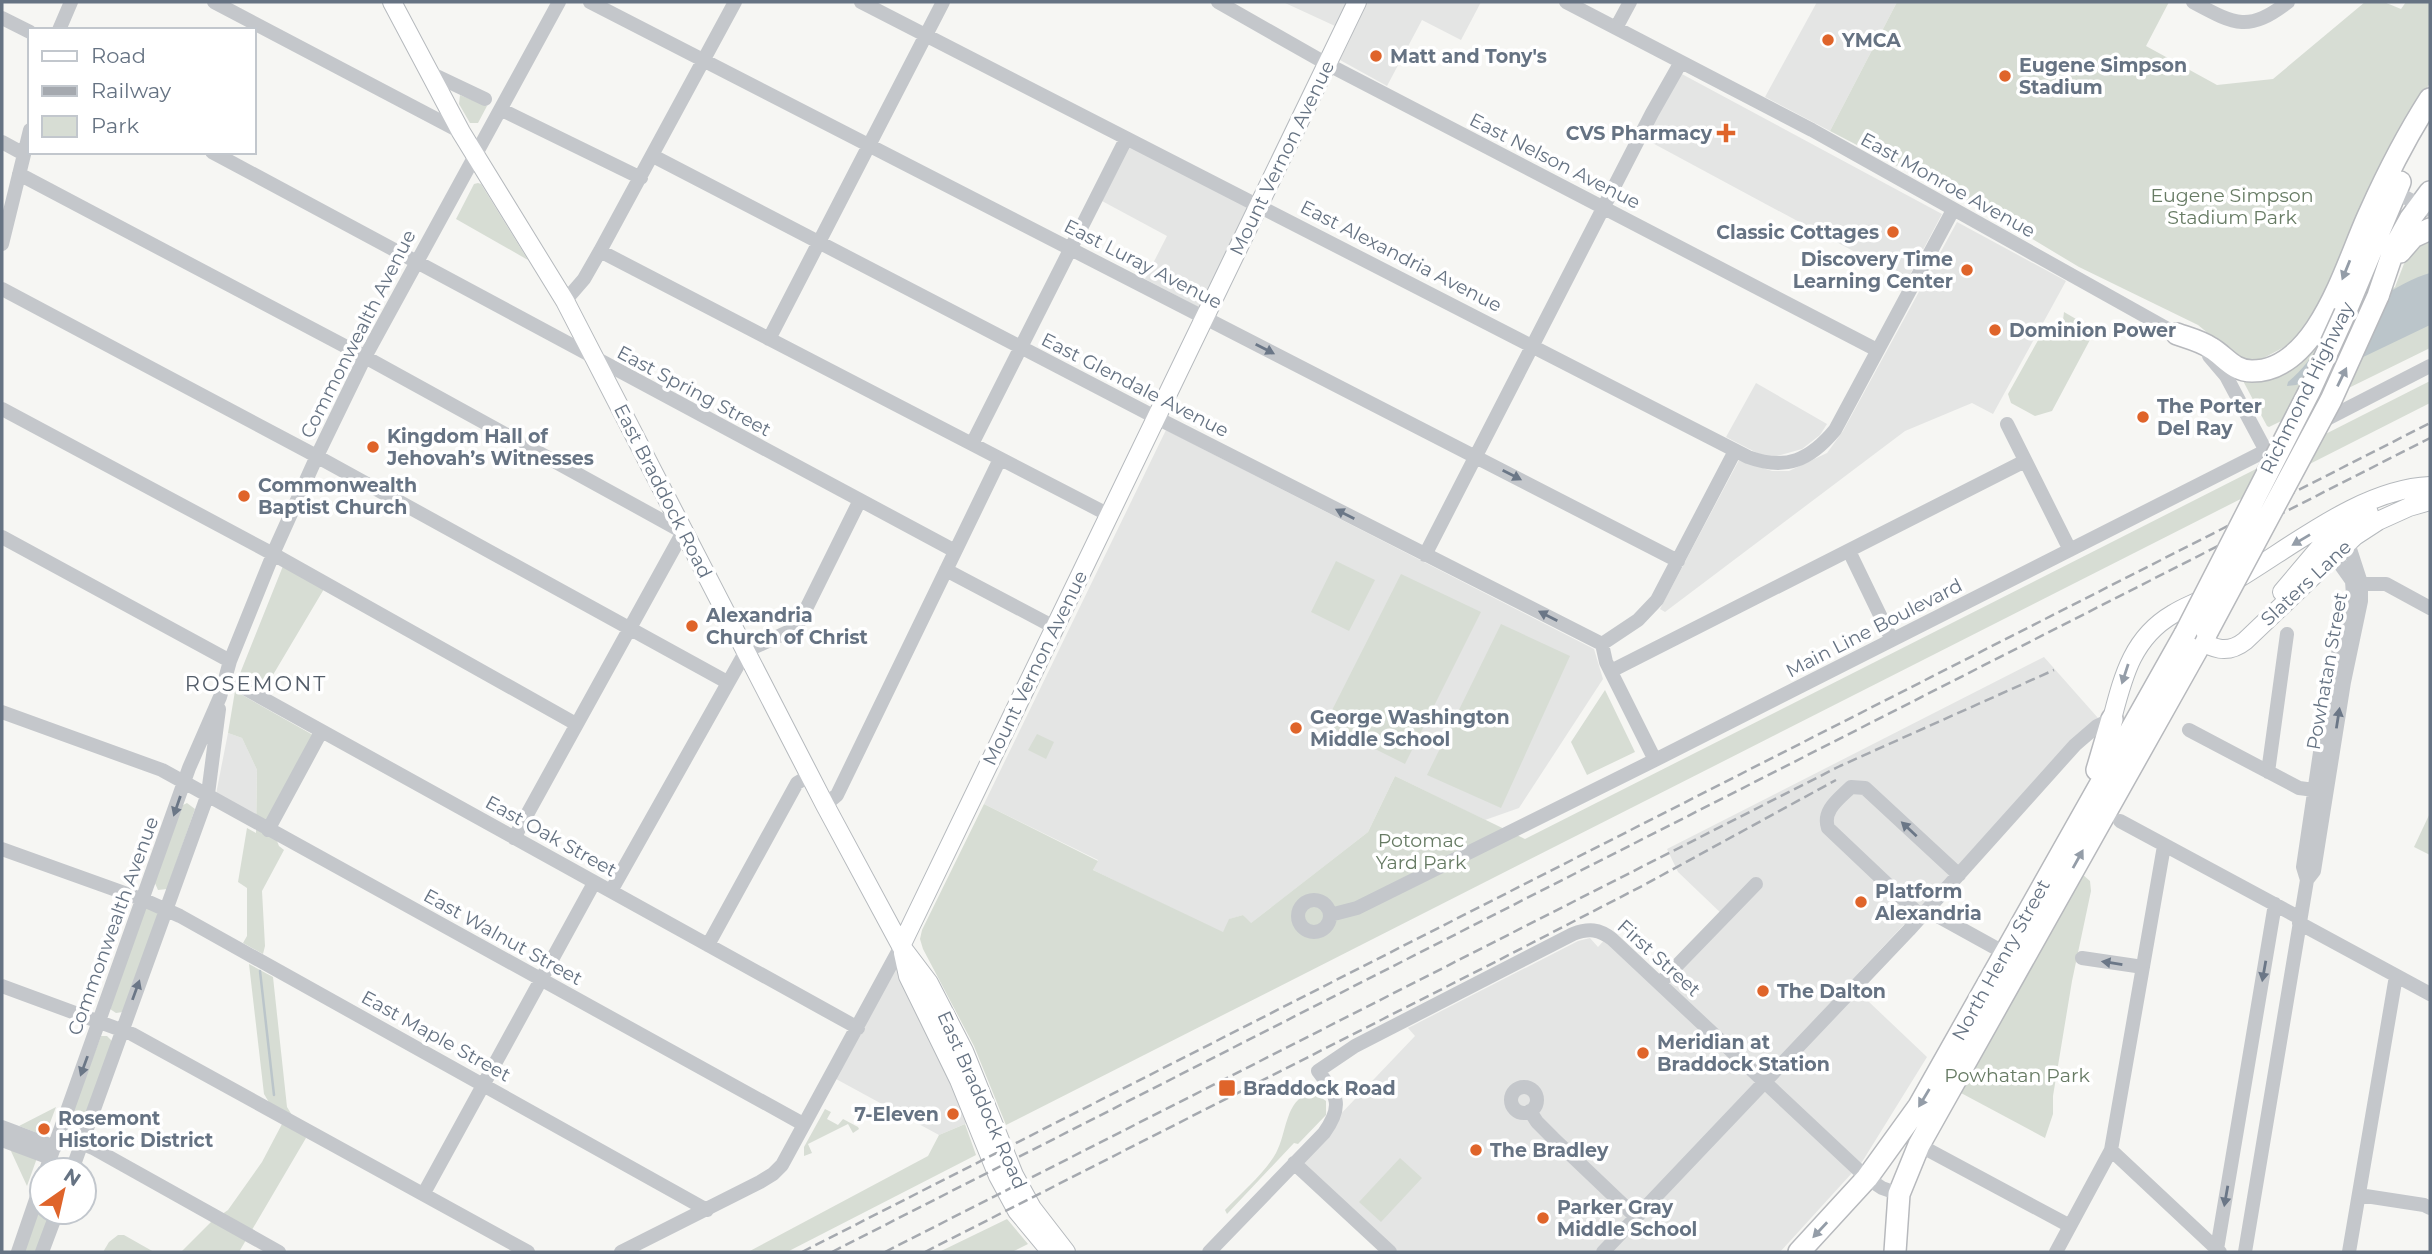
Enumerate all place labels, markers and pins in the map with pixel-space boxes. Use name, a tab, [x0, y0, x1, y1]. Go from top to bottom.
place label: YMCA	[1841, 29, 1901, 52]
marker: YMCA	[1820, 32, 1836, 48]
place label: Matt and Tony's	[1390, 45, 1547, 68]
marker: Matt and Tony's	[1368, 48, 1384, 64]
place label: Eugene Simpson Stadium	[2019, 54, 2187, 99]
marker: Eugene Simpson Stadium	[1997, 68, 2013, 84]
place label: CVS Pharmacy	[1566, 122, 1713, 145]
marker: CVS Pharmacy	[1718, 125, 1734, 141]
place label: Classic Cottages	[1716, 221, 1879, 244]
marker: Classic Cottages	[1885, 224, 1901, 240]
place label: Discovery Time Learning Center	[1793, 248, 1953, 293]
marker: Discovery Time Learning Center	[1959, 262, 1975, 278]
place label: Dominion Power	[2009, 319, 2176, 342]
marker: Dominion Power	[1987, 322, 2003, 338]
place label: The Porter Del Ray	[2157, 395, 2262, 440]
marker: The Porter Del Ray	[2135, 409, 2151, 425]
place label: Kingdom Hall of Jehovah’s Witnesses	[386, 425, 594, 470]
marker: Kingdom Hall of Jehovah’s Witnesses	[365, 439, 381, 455]
place label: Commonwealth Baptist Church	[258, 474, 417, 519]
marker: Commonwealth Baptist Church	[236, 488, 252, 504]
place label: Alexandria Church of Christ	[705, 604, 868, 649]
marker: Alexandria Church of Christ	[684, 618, 700, 634]
place label: George Washington Middle School	[1310, 706, 1510, 751]
marker: George Washington Middle School	[1288, 720, 1304, 736]
place label: Platform Alexandria	[1874, 880, 1982, 925]
marker: Platform Alexandria	[1853, 894, 1869, 910]
place label: The Dalton	[1777, 980, 1886, 1003]
marker: The Dalton	[1755, 983, 1771, 999]
place label: Meridian at Braddock Station	[1657, 1031, 1830, 1076]
marker: Meridian at Braddock Station	[1635, 1045, 1651, 1061]
place label: Braddock Road	[1243, 1077, 1396, 1100]
marker: Braddock Road	[1217, 1078, 1237, 1098]
place label: 7-Eleven	[854, 1103, 939, 1126]
marker: 7-Eleven	[945, 1106, 961, 1122]
place label: Rosemont Historic District	[58, 1107, 213, 1152]
marker: Rosemont Historic District	[36, 1121, 52, 1137]
place label: The Bradley	[1490, 1139, 1609, 1162]
marker: The Bradley	[1468, 1142, 1484, 1158]
place label: Parker Gray Middle School	[1557, 1196, 1697, 1241]
marker: Parker Gray Middle School	[1535, 1210, 1551, 1226]

